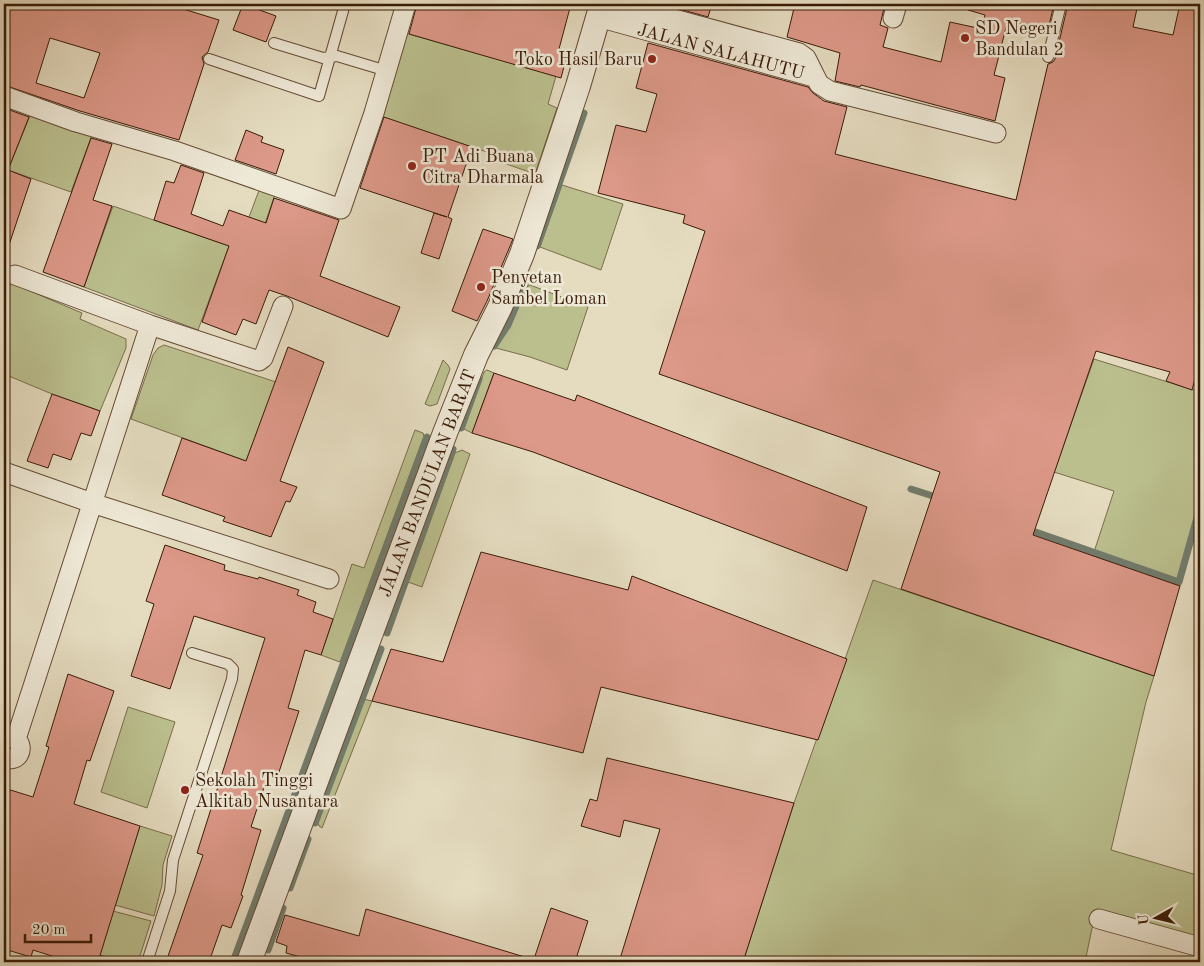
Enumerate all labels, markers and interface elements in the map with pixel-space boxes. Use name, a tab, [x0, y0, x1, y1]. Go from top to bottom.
place label: SD Negeri Bandulan 2	[975, 20, 1064, 59]
street label: JALAN SALAHUTU	[635, 21, 806, 83]
marker: SD Negeri Bandulan 2	[959, 32, 971, 44]
place label: Toko Hasil Baru	[514, 51, 642, 69]
marker: Toko Hasil Baru	[646, 53, 658, 65]
place label: PT Adi Buana Citra Dharmala	[422, 148, 544, 187]
marker: PT Adi Buana Citra Dharmala	[406, 160, 418, 172]
place label: Penyetan Sambel Loman	[491, 269, 607, 308]
marker: Penyetan Sambel Loman	[475, 281, 487, 293]
street label: JALAN BANDULAN BARAT	[376, 367, 480, 599]
place label: Sekolah Tinggi Alkitab Nusantara	[195, 772, 339, 811]
marker: Sekolah Tinggi Alkitab Nusantara	[179, 784, 191, 796]
north arrow	[1132, 894, 1182, 944]
scale bar	[25, 911, 91, 943]
text: U	[1136, 913, 1152, 926]
text: 20 m	[32, 923, 66, 938]

